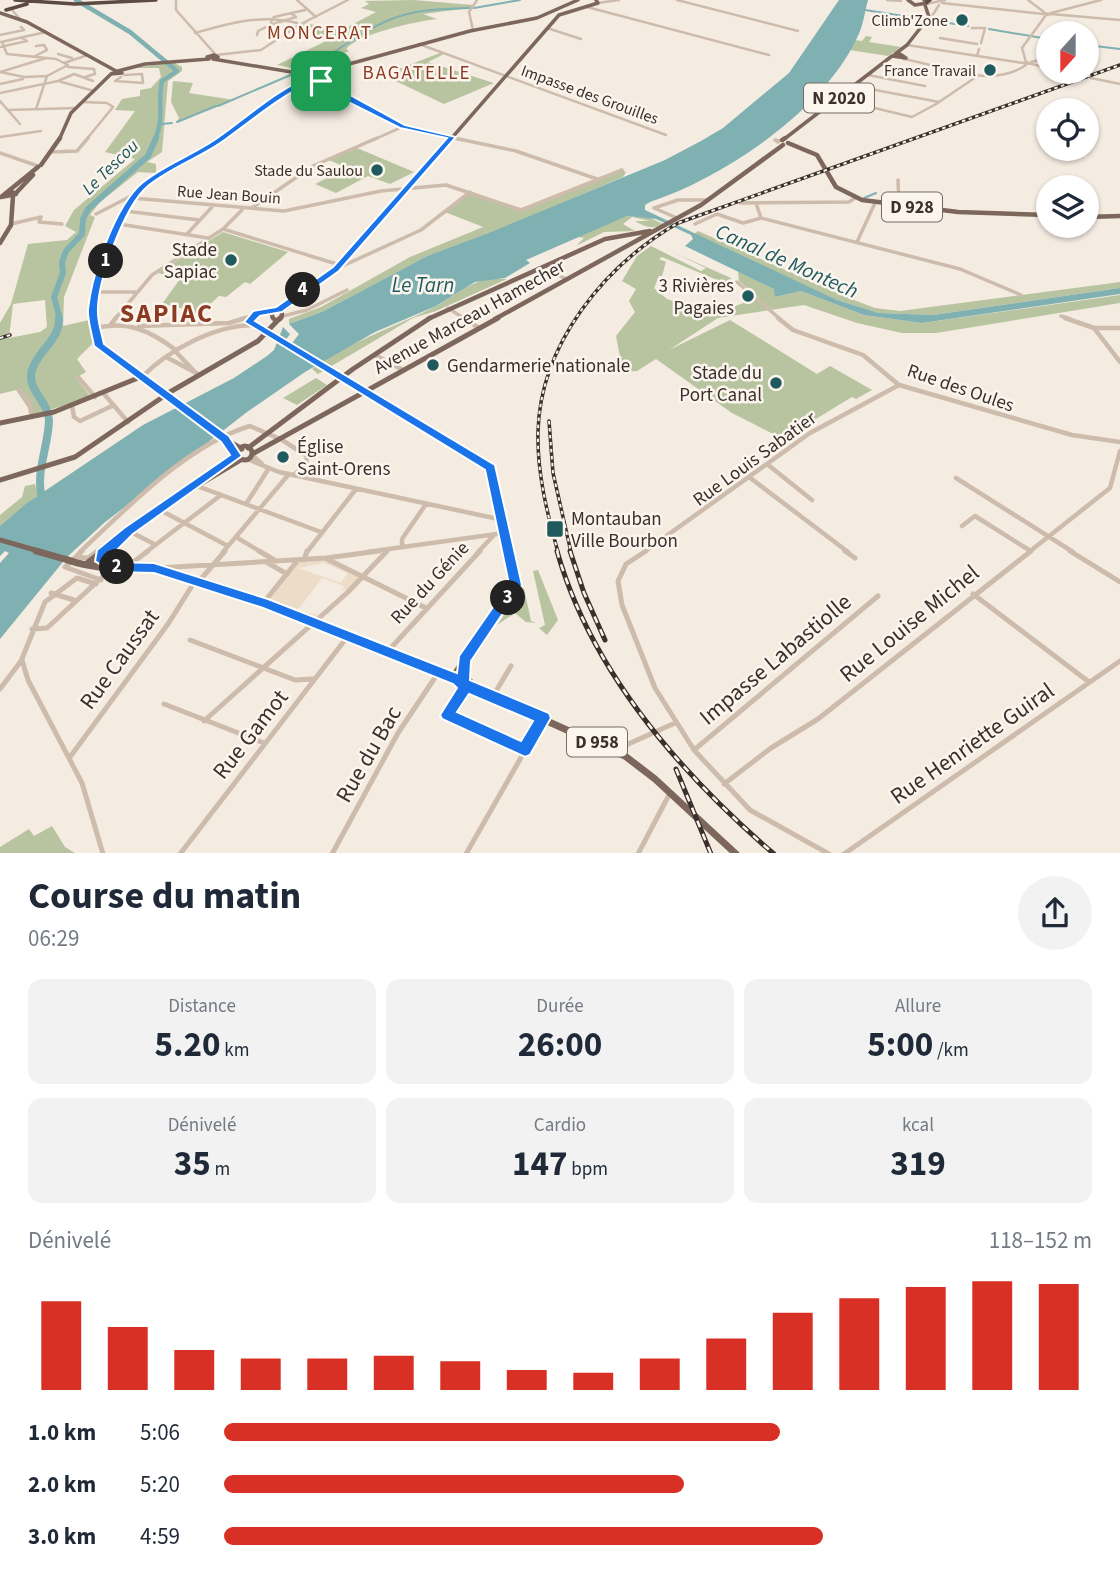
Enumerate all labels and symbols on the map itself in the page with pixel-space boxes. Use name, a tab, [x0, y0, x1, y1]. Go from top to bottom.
place label: Climb'Zone	[872, 10, 948, 32]
marker: Climb'Zone	[954, 12, 970, 28]
district label: MONCERAT	[267, 20, 373, 47]
north arrow	[1036, 21, 1099, 84]
pin	[291, 51, 351, 111]
district label: BAGATELLE	[363, 60, 471, 87]
street label: Impasse des Grouilles	[518, 60, 662, 130]
place label: France Travail	[884, 60, 976, 82]
marker: France Travail	[982, 62, 998, 78]
road number: N 2020	[804, 84, 874, 113]
water label: Le Tescou	[76, 134, 144, 201]
place label: Stade du Saulou	[254, 160, 363, 182]
marker: Stade du Saulou	[369, 162, 385, 178]
street label: Rue Jean Bouin	[176, 180, 281, 210]
road number: D 928	[882, 192, 942, 222]
water label: Canal de Montech	[711, 216, 863, 306]
place label: Stade Sapiac	[164, 237, 217, 286]
pin: 1	[88, 244, 124, 278]
marker: Stade Sapiac	[223, 252, 239, 268]
street label: Avenue Marceau Hamecher	[369, 253, 571, 381]
water label: Le Tarn	[392, 270, 454, 300]
pin: 4	[286, 272, 320, 308]
place label: 3 Rivières Pagaies	[659, 273, 734, 322]
marker: 3 Rivières Pagaies	[740, 288, 756, 304]
district label: SAPIAC	[120, 295, 214, 332]
place label: Gendarmerie nationale	[447, 353, 630, 380]
marker: Gendarmerie nationale	[425, 357, 441, 373]
street label: Rue des Oules	[903, 358, 1018, 419]
place label: Stade du Port Canal	[679, 360, 762, 409]
marker: Stade du Port Canal	[768, 375, 784, 391]
street label: Rue Louis Sabatier	[688, 405, 823, 513]
place label: Église Saint-Orens	[297, 434, 390, 483]
marker: Église Saint-Orens	[275, 449, 291, 465]
place label: Montauban Ville Bourbon	[571, 506, 678, 555]
marker: Montauban Ville Bourbon	[545, 519, 565, 539]
street label: Rue du Génie	[385, 536, 476, 631]
pin: 2	[100, 550, 134, 584]
street label: Rue Louise Michel	[832, 557, 986, 690]
pin: 3	[490, 580, 526, 616]
street label: Impasse Labastiolle	[692, 586, 858, 733]
street label: Rue Caussat	[72, 602, 167, 716]
street label: Rue Henriette Guiral	[884, 674, 1061, 812]
street label: Rue Gamot	[205, 682, 296, 786]
street label: Rue du Bac	[327, 700, 409, 809]
road number: D 958	[567, 728, 627, 756]

